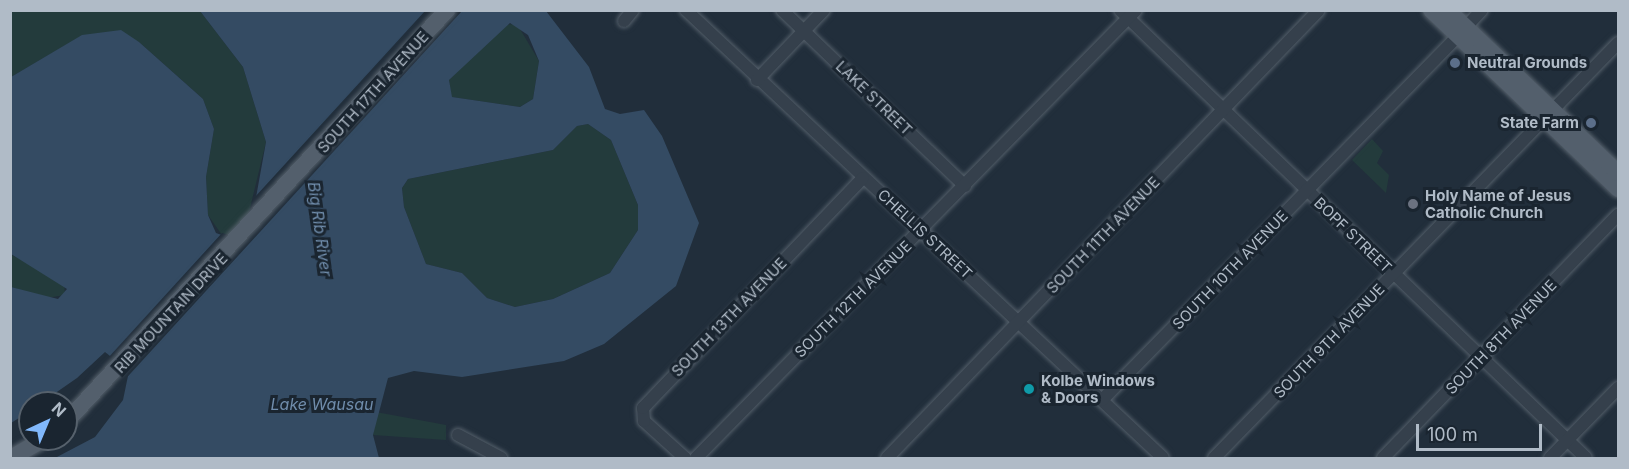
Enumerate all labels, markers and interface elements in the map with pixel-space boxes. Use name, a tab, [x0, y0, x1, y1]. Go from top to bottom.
street label: SOUTH 17TH AVENUE	[314, 28, 432, 156]
place label: Neutral Grounds	[1467, 54, 1587, 72]
marker: Neutral Grounds	[1448, 56, 1462, 70]
street label: LAKE STREET	[832, 57, 916, 139]
place label: State Farm	[1500, 114, 1579, 132]
marker: State Farm	[1584, 116, 1598, 130]
street label: SOUTH 11TH AVENUE	[1043, 173, 1163, 297]
water label: Big Rib River	[304, 181, 336, 277]
street label: CHELLIS STREET	[874, 186, 976, 282]
place label: Holy Name of Jesus Catholic Church	[1425, 186, 1571, 221]
street label: BOPF STREET	[1311, 194, 1395, 276]
marker: Holy Name of Jesus Catholic Church	[1406, 197, 1420, 211]
street label: SOUTH 10TH AVENUE	[1169, 207, 1291, 333]
street label: SOUTH 12TH AVENUE	[791, 237, 915, 361]
street label: RIB MOUNTAIN DRIVE	[111, 249, 231, 377]
street label: SOUTH 13TH AVENUE	[668, 254, 790, 380]
street label: SOUTH 8TH AVENUE	[1442, 276, 1560, 398]
street label: SOUTH 9TH AVENUE	[1270, 280, 1388, 402]
place label: Kolbe Windows & Doors	[1041, 371, 1155, 406]
marker: Kolbe Windows & Doors	[1022, 382, 1036, 396]
north arrow	[18, 391, 78, 451]
water label: Lake Wausau	[271, 394, 373, 414]
text: N	[48, 398, 70, 421]
scale bar	[1419, 412, 1545, 450]
text: 100 m	[1427, 424, 1478, 445]

